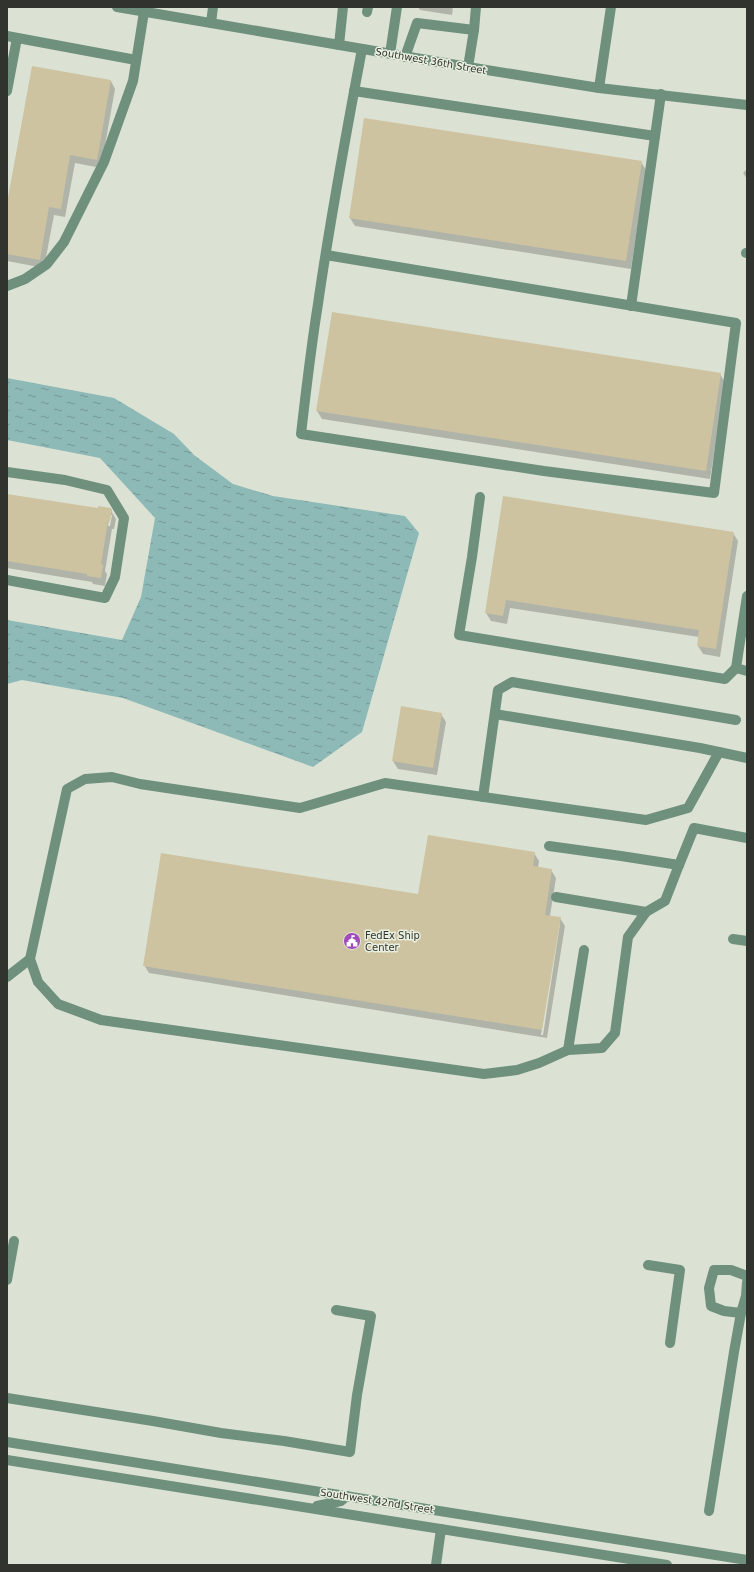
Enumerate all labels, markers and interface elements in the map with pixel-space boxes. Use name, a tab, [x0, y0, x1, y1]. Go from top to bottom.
street label: Southwest 36th Street	[375, 46, 487, 76]
place label: FedEx Ship Center	[365, 930, 420, 953]
public building icon: FedEx Ship Center	[342, 931, 362, 951]
street label: Southwest 42nd Street	[320, 1487, 435, 1515]

